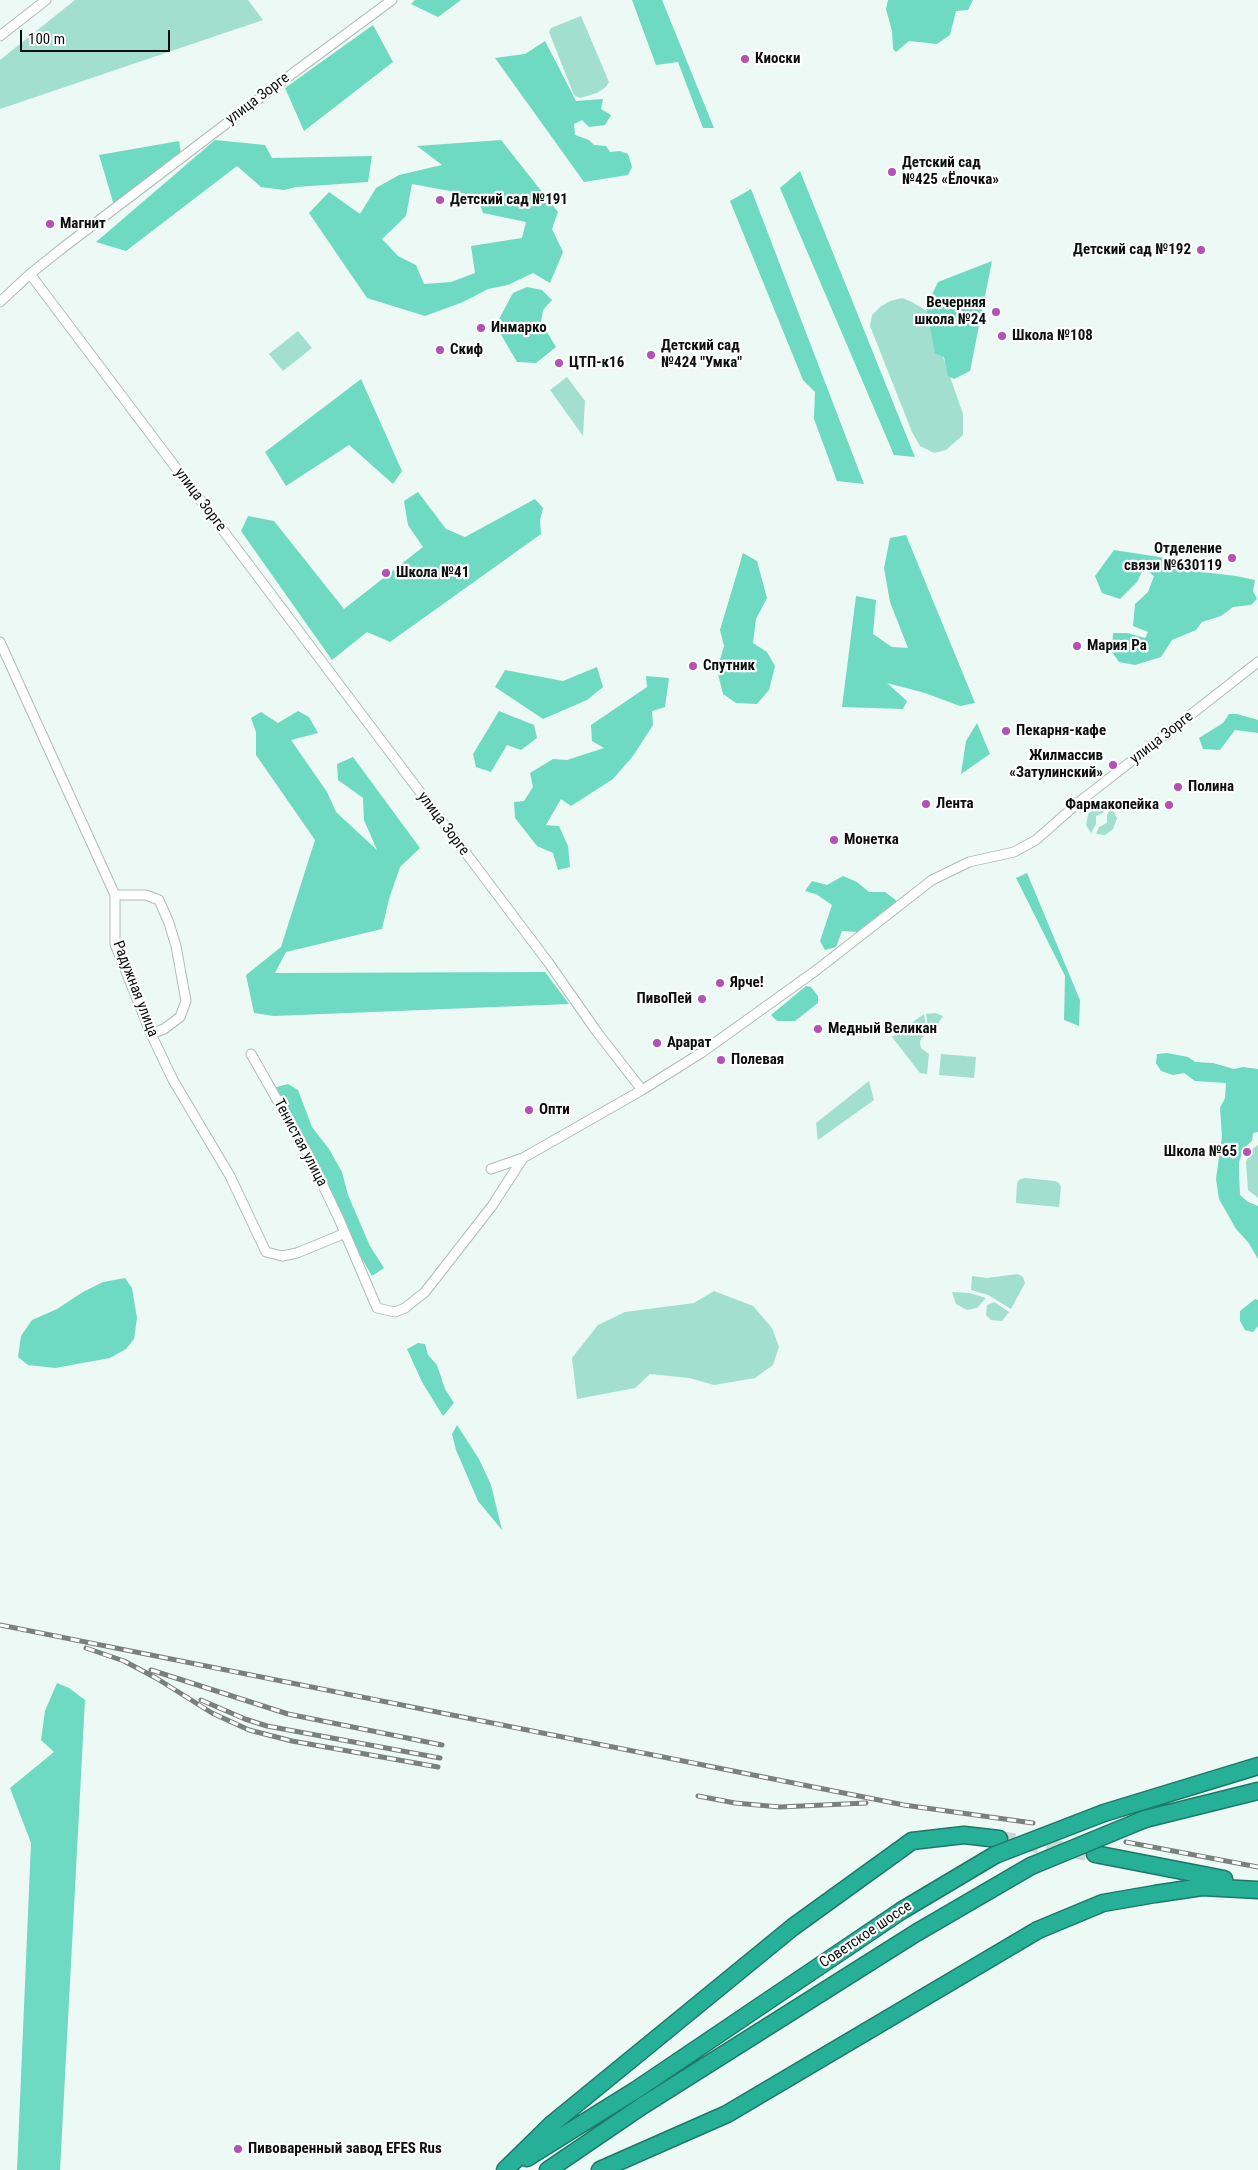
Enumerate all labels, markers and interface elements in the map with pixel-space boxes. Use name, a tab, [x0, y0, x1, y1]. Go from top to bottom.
scale bar	[22, 20, 172, 52]
text: 100 m	[28, 30, 65, 48]
place label: Киоски	[755, 50, 800, 68]
marker: Киоски	[739, 53, 751, 65]
street label: улица Зорге	[223, 69, 293, 129]
place label: Детский сад №425 «Ёлочка»	[902, 154, 999, 189]
marker: Детский сад №425 «Ёлочка»	[886, 166, 898, 178]
place label: Детский сад №191	[450, 191, 568, 209]
marker: Детский сад №191	[434, 194, 446, 206]
place label: Магнит	[60, 215, 106, 233]
marker: Магнит	[44, 218, 56, 230]
place label: Детский сад №192	[1073, 241, 1191, 259]
marker: Детский сад №192	[1195, 244, 1207, 256]
place label: Вечерняя школа №24	[914, 294, 986, 329]
marker: Вечерняя школа №24	[990, 306, 1002, 318]
place label: Инмарко	[491, 319, 547, 337]
marker: Инмарко	[475, 322, 487, 334]
place label: Школа №108	[1012, 327, 1093, 345]
marker: Школа №108	[996, 330, 1008, 342]
place label: Детский сад №424 "Умка"	[661, 337, 742, 372]
place label: Скиф	[450, 341, 483, 359]
marker: Скиф	[434, 344, 446, 356]
marker: Детский сад №424 "Умка"	[645, 349, 657, 361]
place label: ЦТП-к16	[569, 354, 624, 372]
marker: ЦТП-к16	[553, 357, 565, 369]
street label: улица Зорге	[170, 465, 230, 535]
place label: Отделение связи №630119	[1124, 540, 1222, 575]
marker: Отделение связи №630119	[1226, 552, 1238, 564]
place label: Школа №41	[396, 564, 469, 582]
marker: Школа №41	[380, 567, 392, 579]
place label: Мария Ра	[1087, 637, 1147, 655]
marker: Мария Ра	[1071, 640, 1083, 652]
place label: Спутник	[703, 657, 755, 675]
marker: Спутник	[687, 660, 699, 672]
street label: улица Зорге	[1127, 708, 1197, 768]
place label: Пекарня-кафе	[1016, 722, 1106, 740]
marker: Пекарня-кафе	[1000, 725, 1012, 737]
place label: Жилмассив «Затулинский»	[1009, 747, 1103, 782]
marker: Жилмассив «Затулинский»	[1107, 759, 1119, 771]
place label: Полина	[1188, 778, 1234, 796]
marker: Полина	[1172, 781, 1184, 793]
street label: улица Зорге	[413, 789, 473, 859]
place label: Лента	[936, 795, 974, 813]
place label: Фармакопейка	[1065, 796, 1159, 814]
marker: Лента	[920, 798, 932, 810]
marker: Фармакопейка	[1163, 799, 1175, 811]
place label: Монетка	[844, 831, 899, 849]
marker: Монетка	[828, 834, 840, 846]
street label: Радужная улица	[108, 938, 162, 1040]
place label: Ярче!	[730, 974, 764, 992]
marker: Ярче!	[714, 977, 726, 989]
place label: ПивоПей	[636, 990, 692, 1008]
marker: ПивоПей	[696, 993, 708, 1005]
place label: Медный Великан	[828, 1020, 937, 1038]
marker: Медный Великан	[812, 1023, 824, 1035]
place label: Арарат	[667, 1034, 711, 1052]
marker: Арарат	[651, 1037, 663, 1049]
place label: Полевая	[731, 1051, 784, 1069]
marker: Полевая	[715, 1054, 727, 1066]
street label: Тенистая улица	[269, 1096, 331, 1190]
place label: Опти	[539, 1101, 570, 1119]
marker: Опти	[523, 1104, 535, 1116]
place label: Школа №65	[1164, 1143, 1237, 1161]
marker: Школа №65	[1241, 1146, 1253, 1158]
street label: Советское шоссе	[816, 1898, 916, 1972]
place label: Пивоваренный завод EFES Rus	[248, 2140, 442, 2158]
marker: Пивоваренный завод EFES Rus	[232, 2143, 244, 2155]

